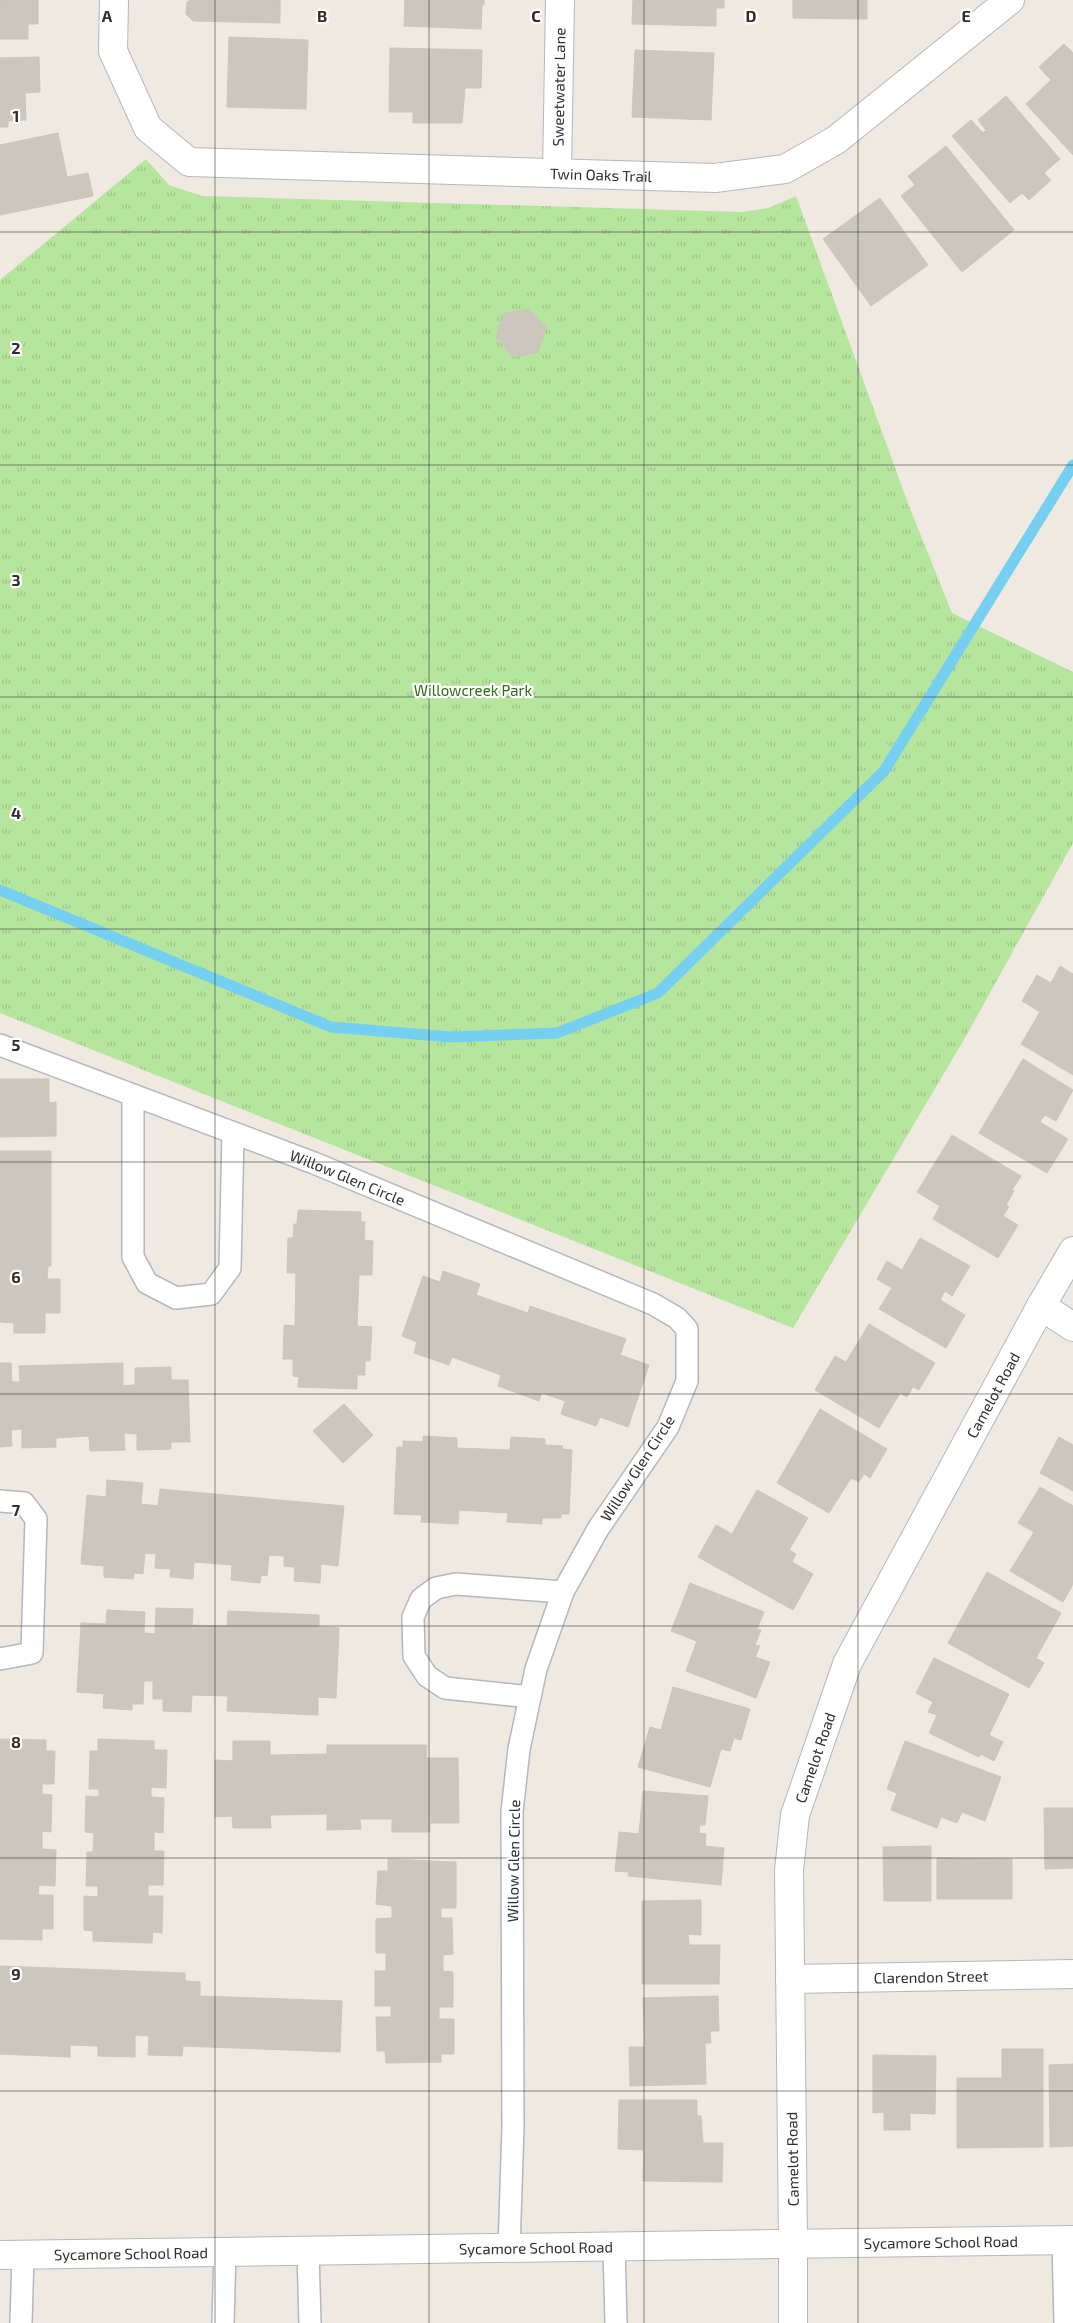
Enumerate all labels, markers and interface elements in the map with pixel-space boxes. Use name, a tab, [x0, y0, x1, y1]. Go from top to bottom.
text: A	[102, 6, 113, 25]
text: B	[317, 6, 327, 25]
text: C	[531, 6, 541, 25]
text: D	[746, 6, 757, 25]
text: E	[961, 6, 971, 25]
street label: Sweetwater Lane	[548, 28, 569, 147]
text: 1	[13, 106, 19, 125]
street label: Twin Oaks Trail	[550, 164, 653, 185]
text: 2	[11, 338, 21, 357]
text: 3	[11, 570, 21, 589]
park label: Willowcreek Park	[414, 681, 533, 699]
text: 4	[11, 803, 21, 822]
text: 5	[12, 1035, 21, 1054]
street label: Willow Glen Circle	[288, 1146, 408, 1209]
text: 6	[11, 1267, 21, 1286]
street label: Camelot Road	[962, 1349, 1023, 1441]
street label: Willow Glen Circle	[596, 1412, 678, 1524]
text: 7	[12, 1500, 21, 1519]
street label: Camelot Road	[791, 1710, 839, 1805]
text: 8	[11, 1732, 21, 1751]
street label: Willow Glen Circle	[503, 1800, 523, 1922]
text: 9	[11, 1964, 21, 1983]
street label: Clarendon Street	[873, 1966, 989, 1987]
street label: Camelot Road	[782, 2112, 802, 2206]
street label: Sycamore School Road	[864, 2232, 1018, 2252]
street label: Sycamore School Road	[459, 2237, 613, 2258]
street label: Sycamore School Road	[54, 2243, 208, 2263]

